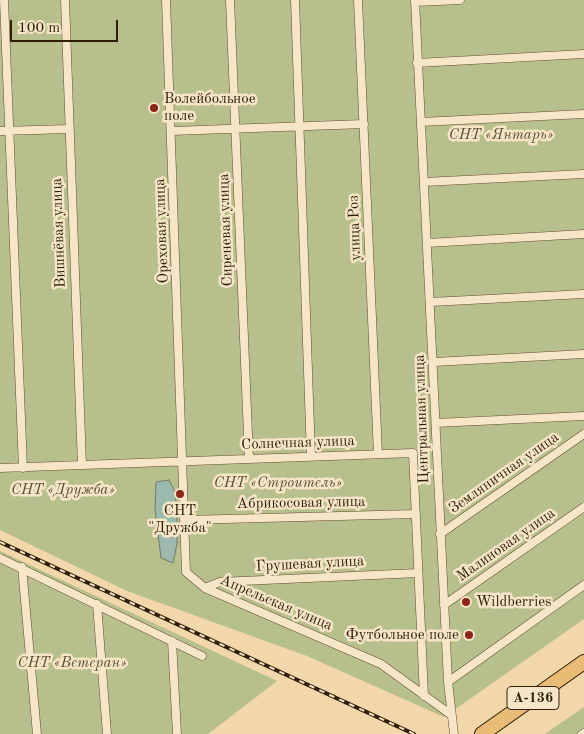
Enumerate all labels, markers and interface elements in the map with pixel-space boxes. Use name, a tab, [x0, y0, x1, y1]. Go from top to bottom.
scale bar	[12, 10, 120, 42]
text: 100 m	[18, 21, 60, 36]
place label: Волейбольное поле	[164, 90, 256, 125]
marker: Волейбольное поле	[148, 102, 160, 114]
park label: СНТ «Янтарь»	[449, 126, 553, 144]
street label: Сиреневая улица	[215, 173, 237, 287]
street label: Вишнёвая улица	[48, 178, 70, 288]
street label: Ореховая улица	[151, 178, 173, 284]
street label: улица Роз	[345, 195, 365, 261]
street label: Центральная улица	[411, 354, 433, 484]
street label: Земляничная улица	[446, 428, 562, 518]
street label: Солнечная улица	[241, 432, 355, 454]
park label: СНТ «Строитель»	[214, 474, 342, 492]
park label: СНТ «Дружба»	[11, 481, 115, 499]
marker: СНТ "Дружба"	[174, 488, 186, 500]
street label: Абрикосовая улица	[237, 493, 365, 513]
place label: СНТ "Дружба"	[148, 502, 212, 537]
street label: Малиновая улица	[453, 504, 559, 586]
street label: Грушевая улица	[255, 552, 365, 576]
street label: Апрельская улица	[217, 571, 335, 635]
place label: Wildberries	[476, 593, 552, 611]
marker: Wildberries	[460, 596, 472, 608]
place label: Футбольное поле	[346, 626, 459, 644]
marker: Футбольное поле	[463, 629, 475, 641]
park label: СНТ «Ветеран»	[17, 654, 127, 672]
road number: А-136	[507, 686, 559, 710]

